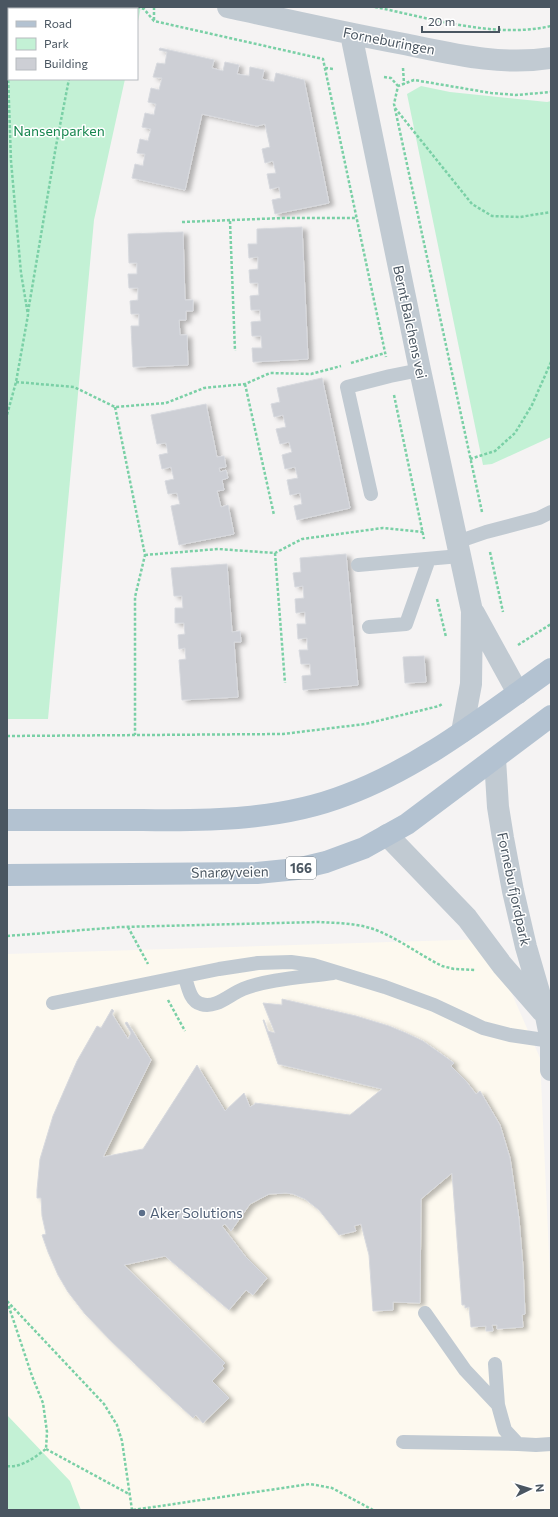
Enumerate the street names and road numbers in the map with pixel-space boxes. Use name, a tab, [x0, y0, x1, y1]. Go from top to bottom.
street label: Forneburingen	[342, 23, 436, 58]
street label: Bernt Balchens vei	[390, 264, 431, 380]
street label: Fornebu fjordpark	[494, 831, 535, 948]
road number: 166	[286, 857, 316, 879]
street label: Snarøyveien	[191, 862, 269, 881]

